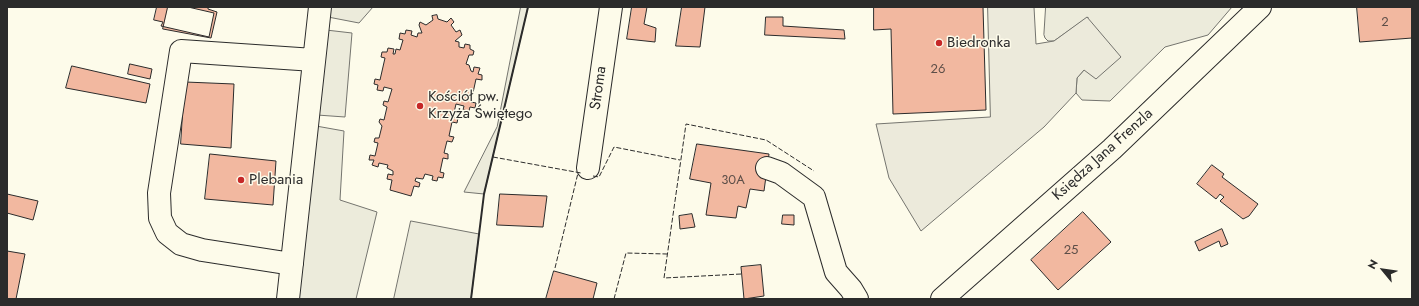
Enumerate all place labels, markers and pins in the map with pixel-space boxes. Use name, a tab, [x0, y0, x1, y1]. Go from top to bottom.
place label: Biedronka	[947, 34, 1010, 52]
marker: Biedronka	[934, 38, 944, 48]
place label: Kościół pw. Krzyża Świętego	[428, 88, 533, 123]
marker: Kościół pw. Krzyża Świętego	[415, 101, 425, 111]
place label: Plebania	[249, 171, 303, 189]
marker: Plebania	[236, 175, 246, 185]

